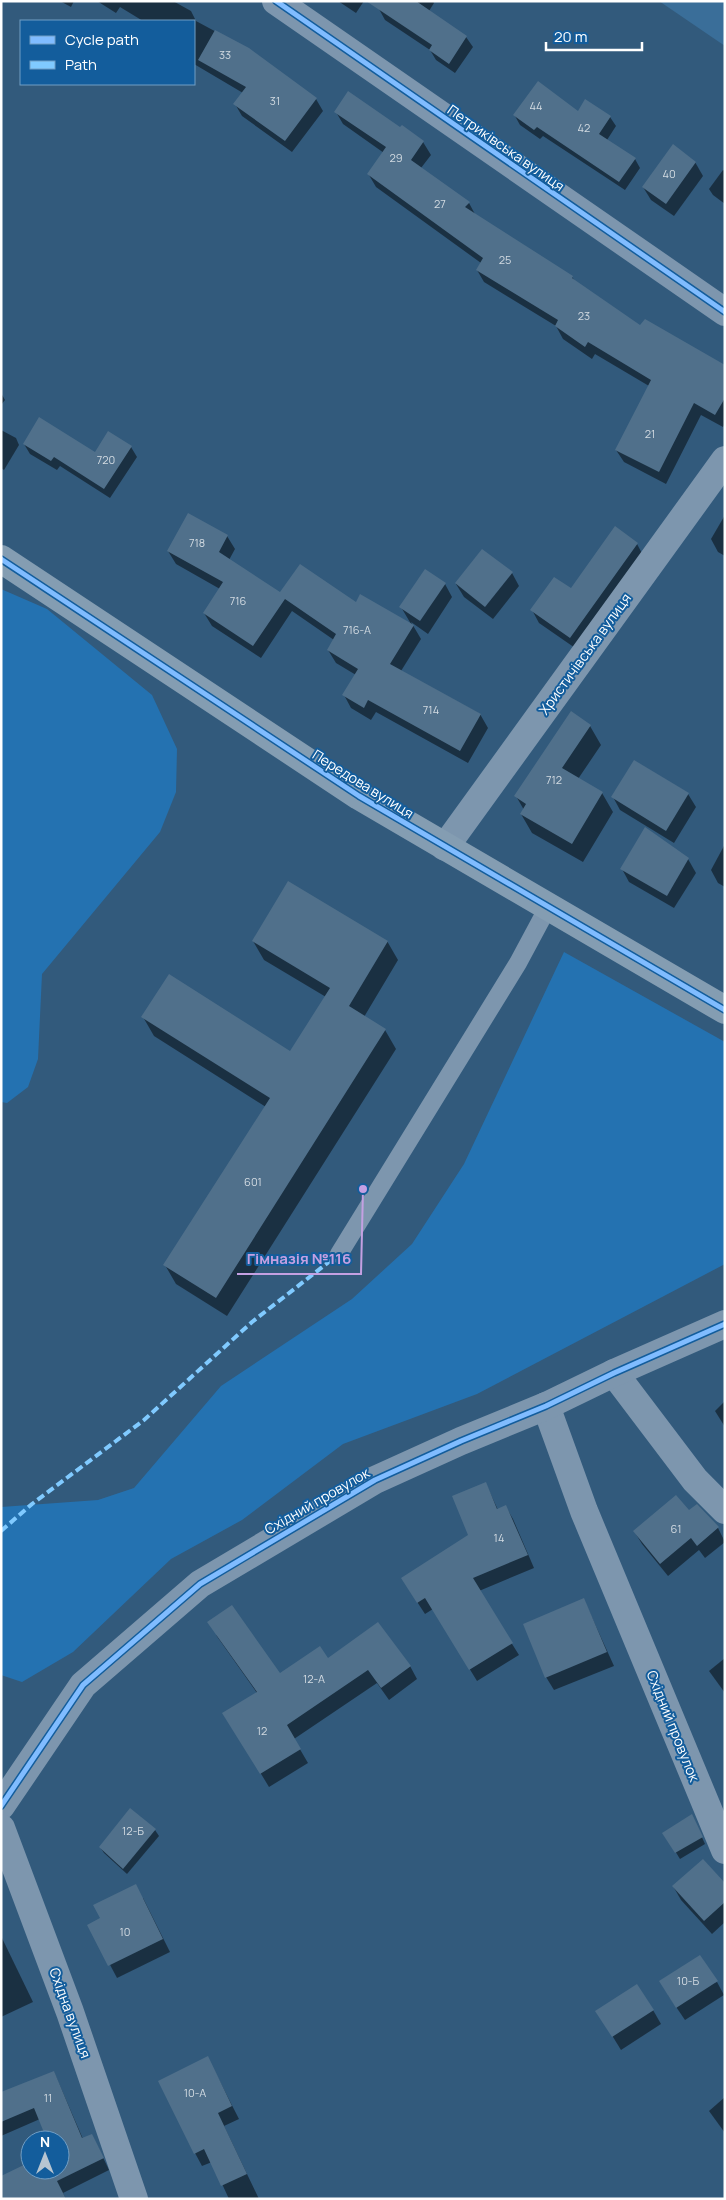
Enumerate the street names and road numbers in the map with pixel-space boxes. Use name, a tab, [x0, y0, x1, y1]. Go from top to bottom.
street label: Петриківська вулиця	[444, 100, 569, 195]
street label: Христичівська вулиця	[534, 589, 635, 718]
street label: Передова вулиця	[309, 745, 418, 822]
street label: Східний провулок	[261, 1462, 374, 1538]
street label: Східний провулок	[642, 1667, 705, 1785]
street label: Східна вулиця	[45, 1965, 96, 2061]

